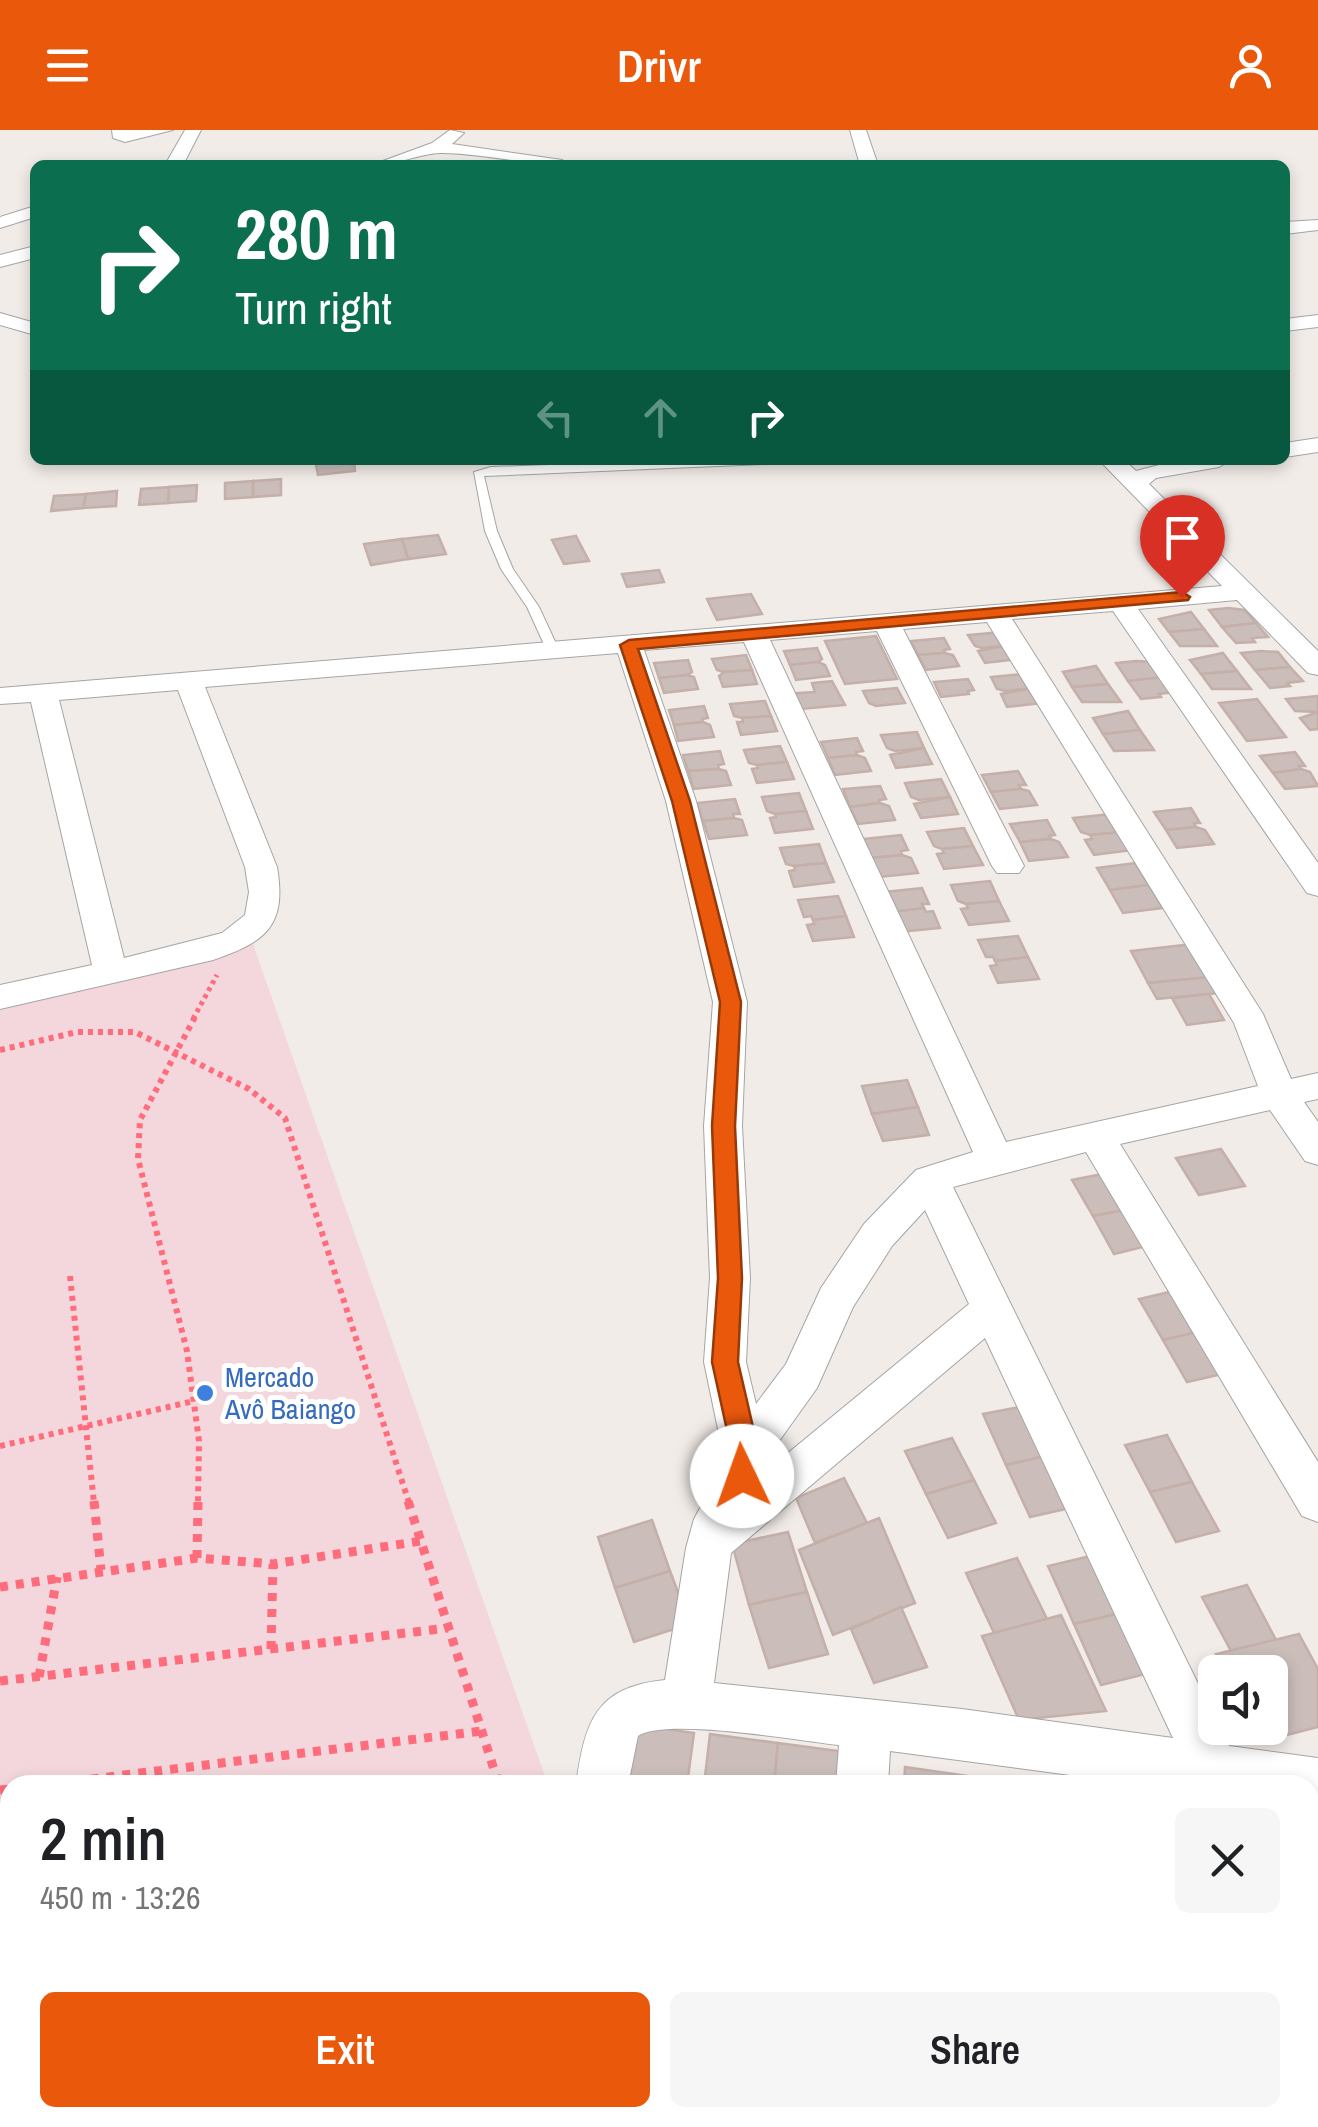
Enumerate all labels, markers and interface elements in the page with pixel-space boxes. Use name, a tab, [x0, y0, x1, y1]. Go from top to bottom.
text: Drivr	[617, 35, 701, 96]
icon: menu	[40, 38, 95, 93]
icon: person	[1223, 38, 1278, 93]
text: 280 m	[235, 187, 398, 281]
icon: right	[70, 200, 200, 330]
text: Turn right	[235, 277, 392, 338]
icon: left	[528, 390, 583, 445]
icon: ahead	[633, 390, 688, 445]
icon: right	[738, 390, 793, 445]
pin	[1140, 495, 1225, 598]
icon: arrive	[1155, 510, 1210, 565]
place label: Mercado Avô Baiango	[224, 1358, 356, 1428]
marker: Mercado Avô Baiango	[194, 1382, 216, 1404]
position arrow	[690, 1424, 794, 1528]
map controls	[1198, 1655, 1288, 1745]
button: sound	[1198, 1655, 1288, 1745]
text: 2 min	[40, 1798, 167, 1879]
button: close	[1175, 1808, 1280, 1913]
text: 450 m · 13:26	[40, 1876, 200, 1919]
button: Exit	[40, 1992, 650, 2107]
button: Share	[670, 1992, 1280, 2107]

